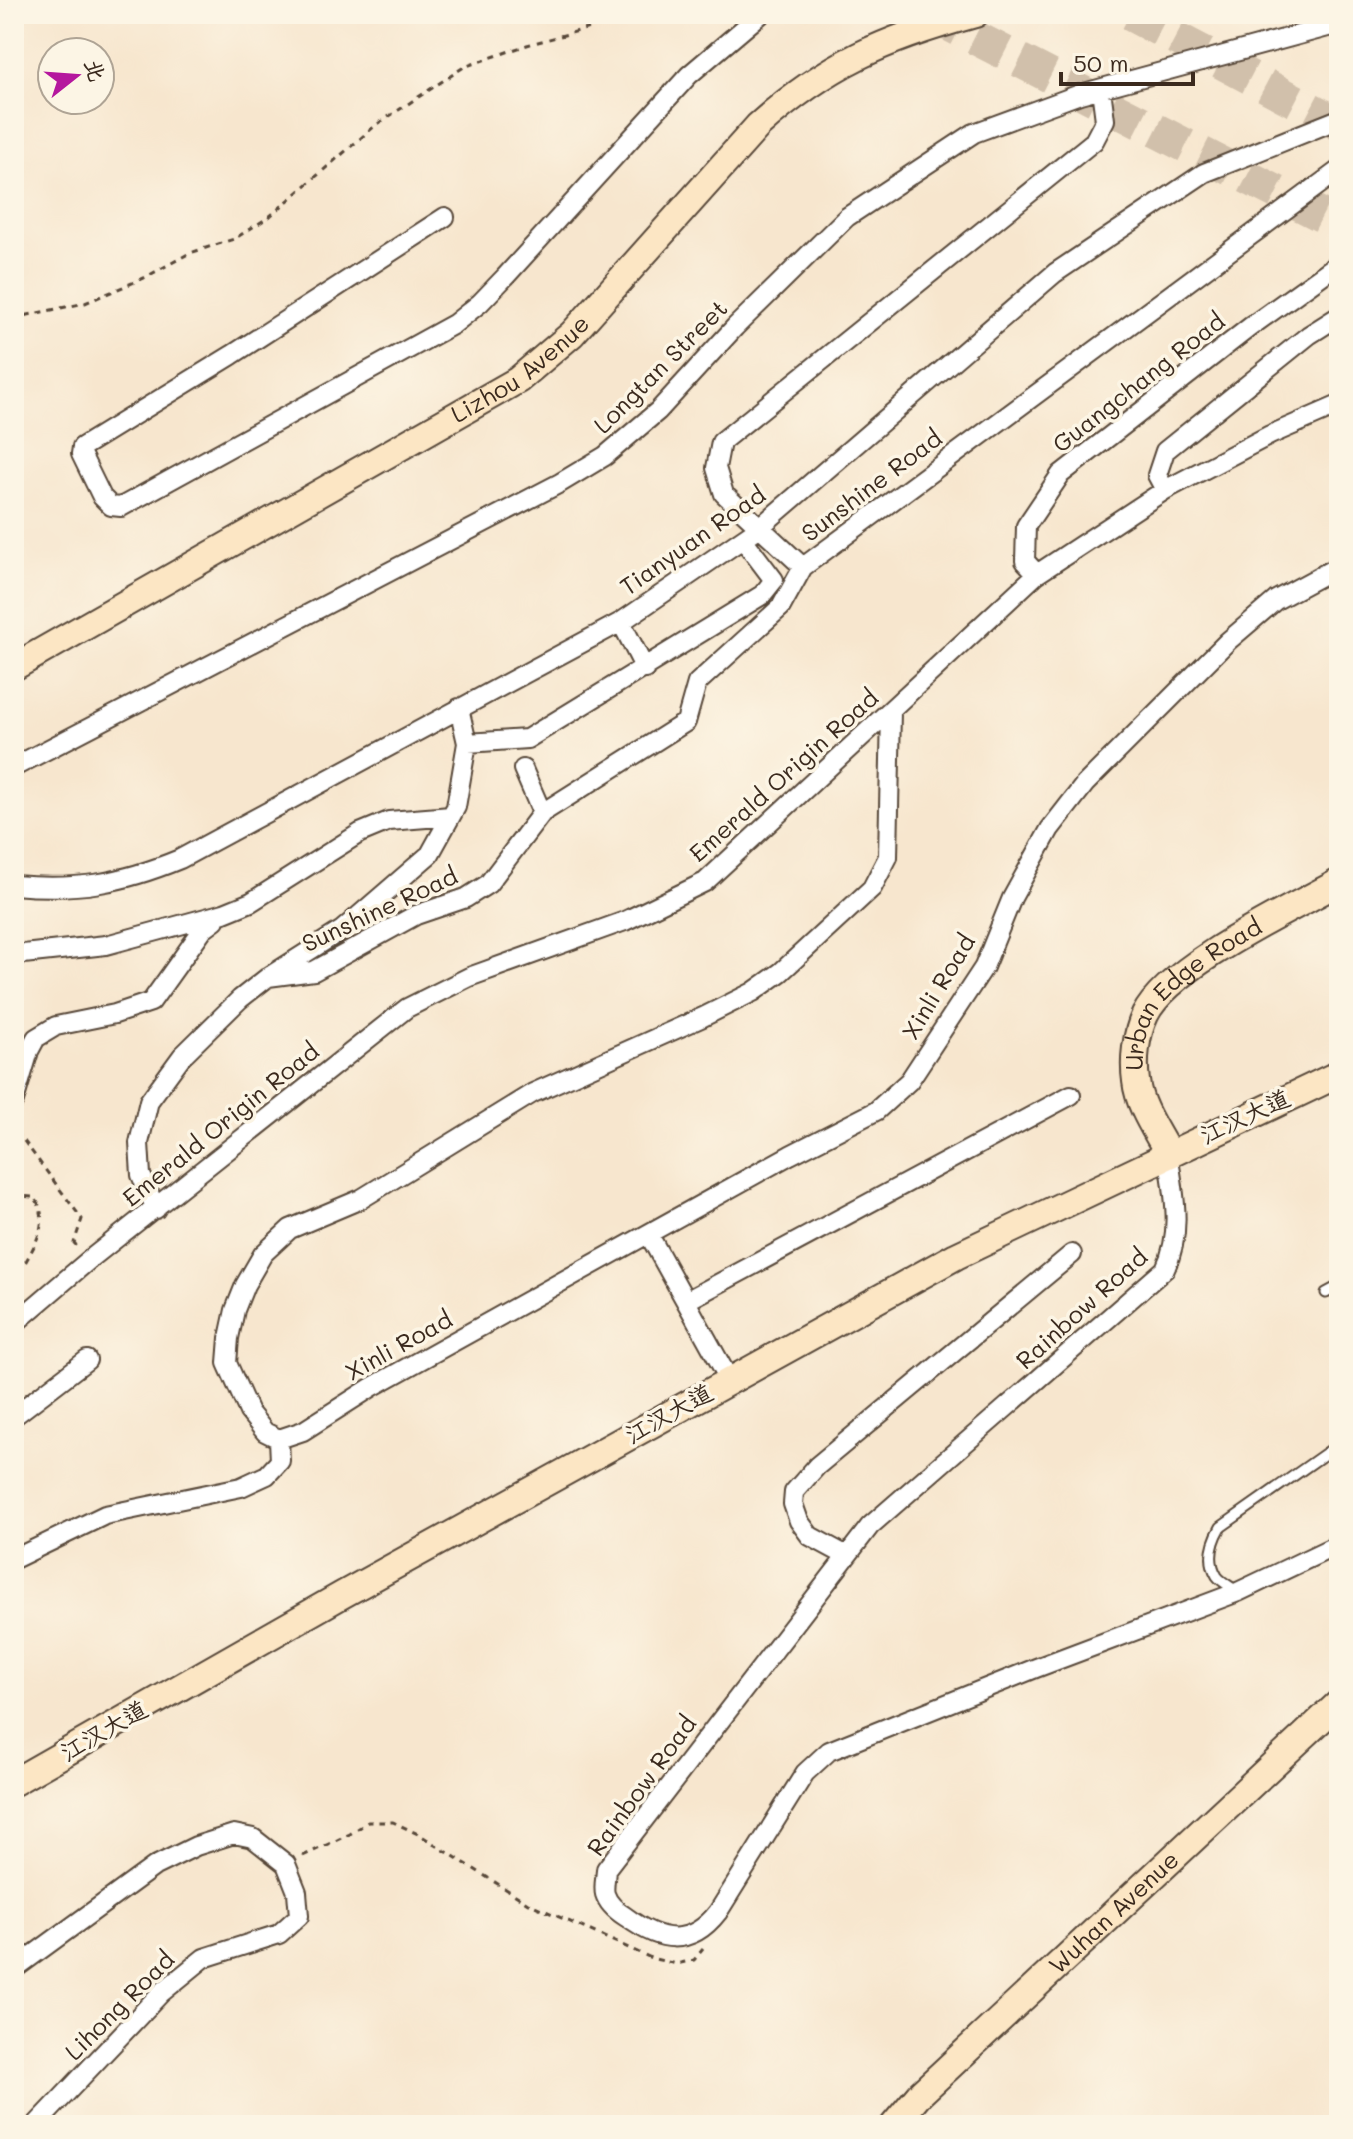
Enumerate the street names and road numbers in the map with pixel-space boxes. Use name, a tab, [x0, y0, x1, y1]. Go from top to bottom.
street label: Longtan Street	[586, 292, 733, 439]
street label: Guangchang Road	[1046, 305, 1231, 459]
street label: Lizhou Avenue	[445, 308, 595, 429]
street label: Sunshine Road	[795, 422, 948, 548]
street label: Tianyuan Road	[613, 478, 771, 601]
street label: Emerald Origin Road	[682, 682, 884, 868]
street label: Sunshine Road	[297, 859, 462, 958]
street label: Urban Edge Road	[1118, 910, 1267, 1071]
street label: Xinli Road	[894, 928, 981, 1045]
street label: Emerald Origin Road	[115, 1035, 325, 1213]
street label: 江汉大道	[1194, 1081, 1294, 1150]
street label: Rainbow Road	[1009, 1241, 1153, 1375]
street label: Xinli Road	[339, 1303, 457, 1387]
street label: 江汉大道	[619, 1376, 718, 1450]
street label: 江汉大道	[54, 1692, 153, 1767]
street label: Rainbow Road	[579, 1709, 702, 1862]
street label: Wuhan Avenue	[1042, 1844, 1185, 1980]
street label: Lihong Road	[58, 1944, 180, 2066]

